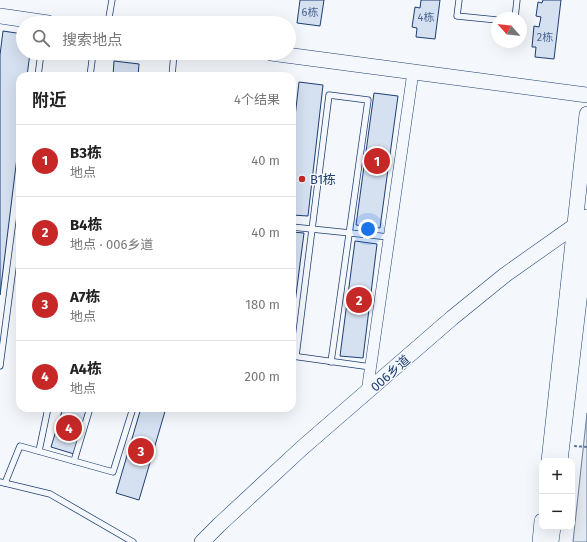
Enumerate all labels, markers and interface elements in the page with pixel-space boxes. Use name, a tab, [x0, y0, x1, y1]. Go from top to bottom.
house number: 6栋	[302, 6, 318, 19]
house number: 4栋	[418, 11, 434, 24]
north arrow	[491, 12, 527, 48]
search box	[16, 16, 296, 60]
icon: search	[30, 27, 52, 49]
text: 搜索地点	[62, 31, 122, 49]
house number: 2栋	[537, 31, 553, 44]
text: 附近	[32, 90, 66, 111]
text: 4个结果	[234, 92, 280, 107]
text: B3栋	[70, 144, 102, 162]
pin: 1	[364, 146, 390, 176]
text: 1	[42, 153, 48, 168]
text: 40 m	[251, 153, 280, 168]
text: 地点	[70, 165, 96, 180]
place label: B1栋	[310, 172, 336, 187]
marker: B1栋	[297, 174, 307, 184]
text: B4栋	[70, 216, 103, 234]
your location	[358, 219, 378, 239]
text: 2	[42, 225, 48, 240]
text: 40 m	[251, 225, 280, 240]
text: 地点 · 006乡道	[70, 237, 153, 252]
pin: 2	[346, 285, 372, 315]
text: A7栋	[70, 288, 101, 306]
text: 3	[42, 297, 48, 312]
text: 180 m	[245, 297, 280, 312]
text: 地点	[70, 309, 96, 324]
street label: 006乡道	[368, 352, 413, 395]
text: A4栋	[70, 360, 102, 378]
text: 4	[41, 369, 49, 384]
text: 200 m	[244, 369, 280, 384]
text: 地点	[70, 381, 96, 396]
pin: 4	[56, 413, 82, 443]
pin: 3	[128, 436, 154, 466]
map controls	[539, 458, 575, 530]
button: +	[539, 458, 575, 494]
button: −	[539, 494, 575, 530]

